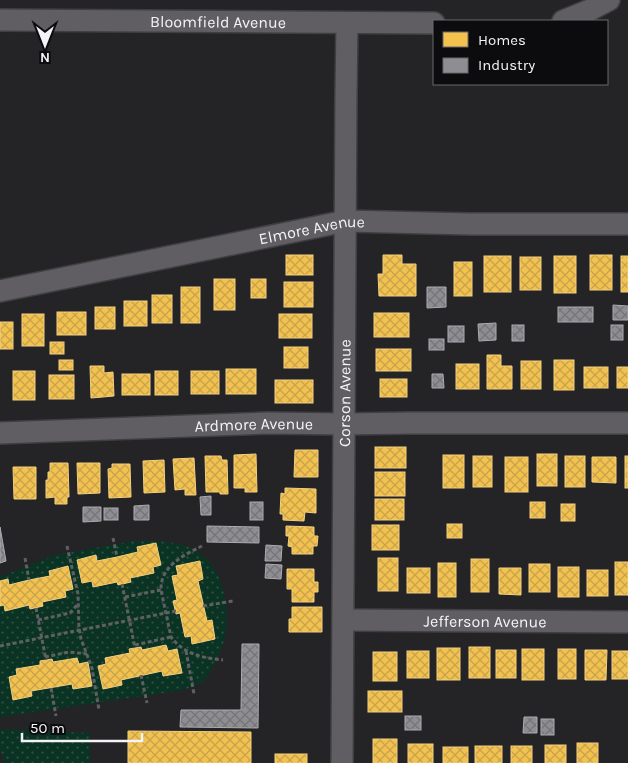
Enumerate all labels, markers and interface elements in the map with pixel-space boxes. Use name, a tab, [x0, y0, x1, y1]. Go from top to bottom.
street label: Bloomfield Avenue	[150, 12, 286, 31]
north arrow	[20, 20, 70, 70]
legend	[433, 20, 608, 85]
text: Homes	[478, 31, 526, 49]
text: N	[40, 49, 50, 66]
text: Industry	[478, 56, 535, 74]
street label: Elmore Avenue	[257, 212, 365, 248]
street label: Corson Avenue	[334, 339, 354, 447]
street label: Ardmore Avenue	[194, 413, 313, 435]
street label: Jefferson Avenue	[423, 611, 547, 631]
scale bar	[22, 710, 142, 742]
text: 50 m	[30, 719, 65, 737]

